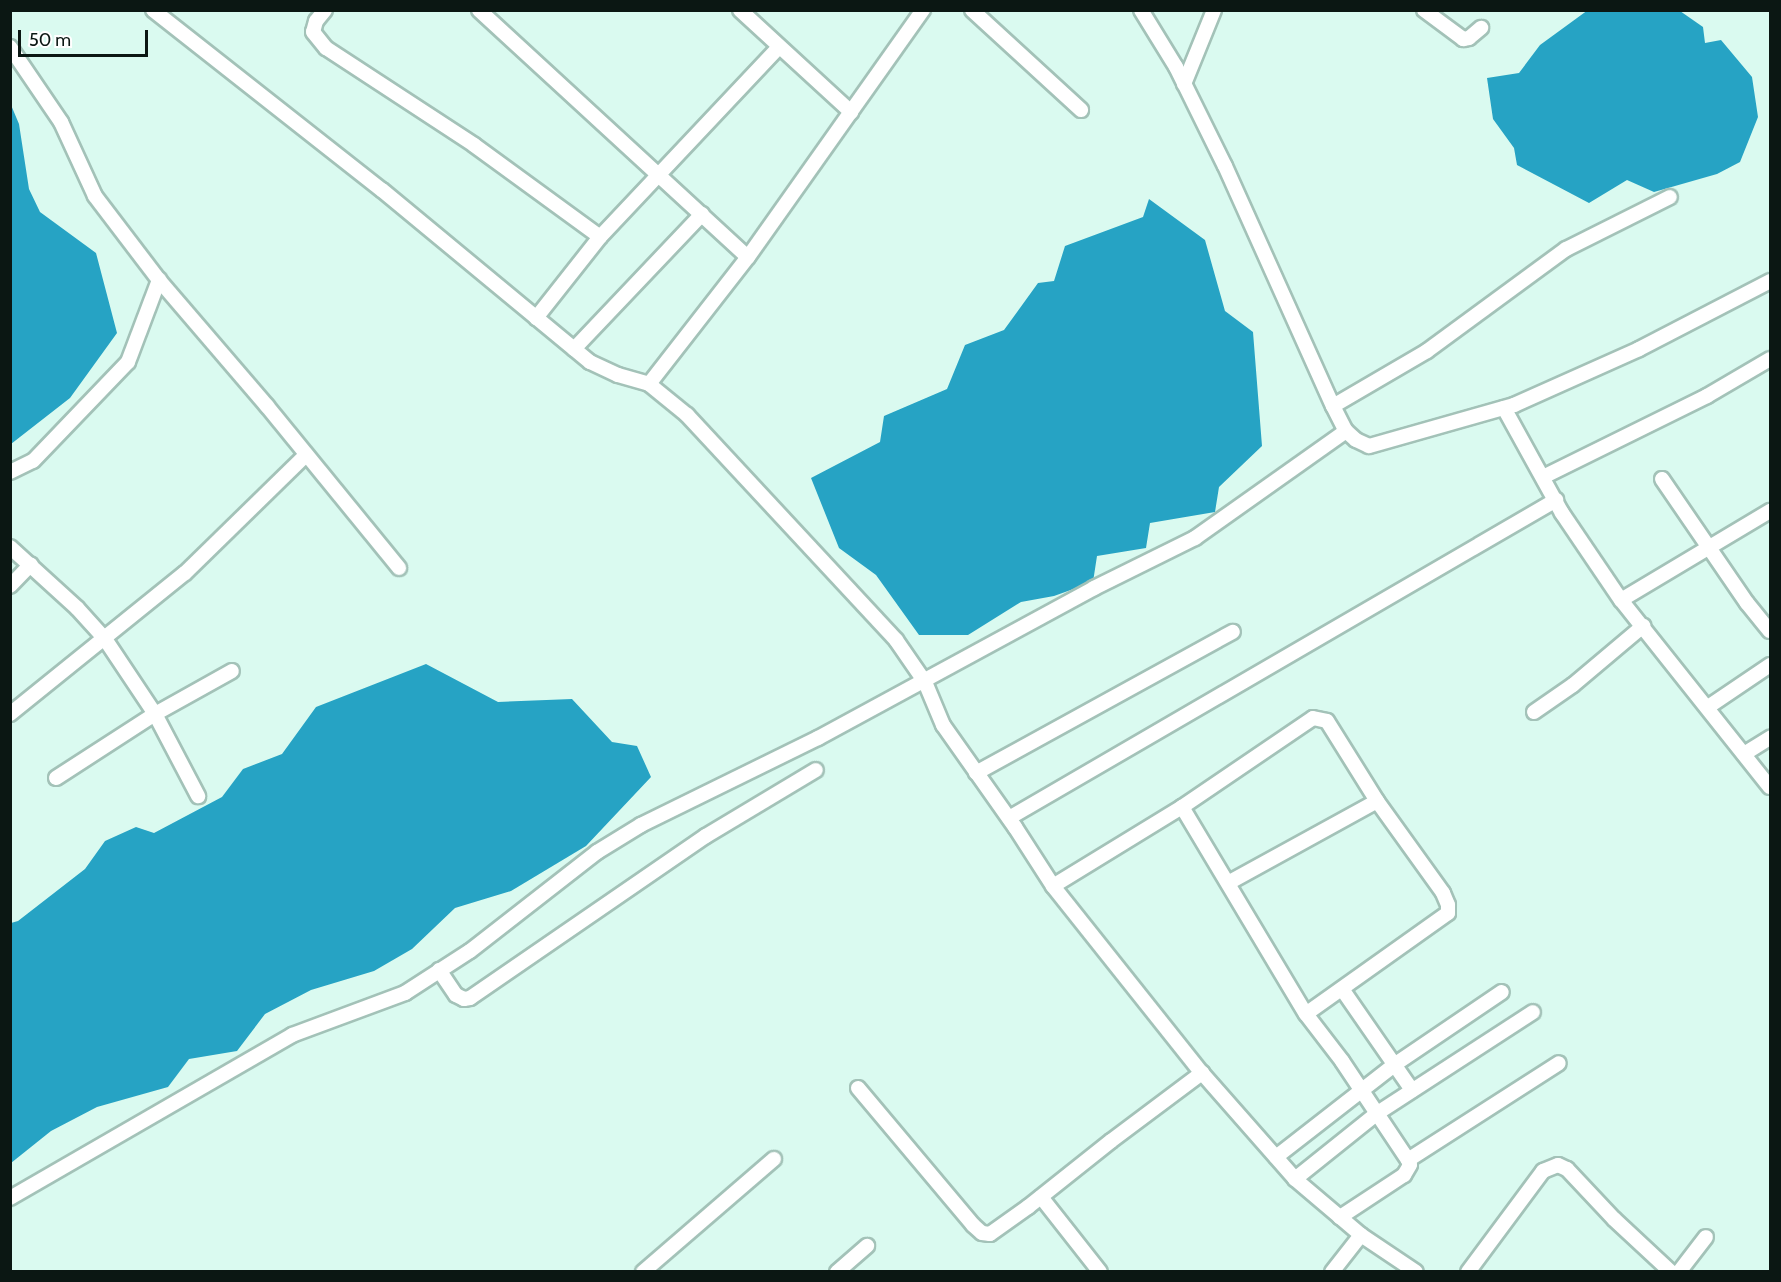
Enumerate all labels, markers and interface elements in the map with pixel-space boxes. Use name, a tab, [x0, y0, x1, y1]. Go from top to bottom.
scale bar	[21, 18, 152, 56]
text: 50 m	[29, 29, 71, 51]

